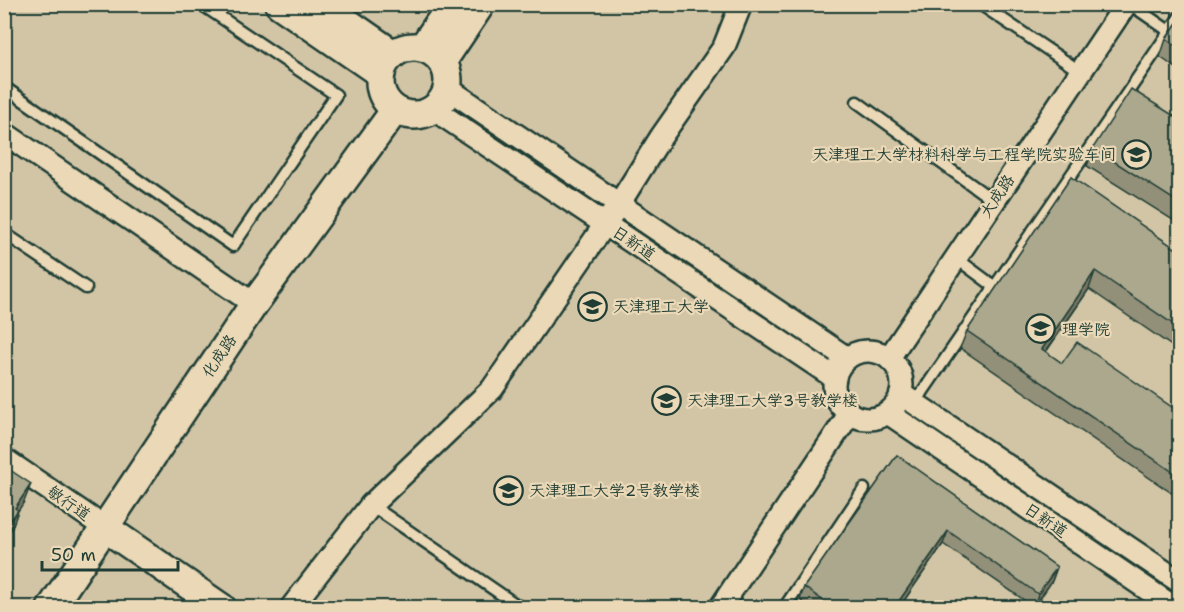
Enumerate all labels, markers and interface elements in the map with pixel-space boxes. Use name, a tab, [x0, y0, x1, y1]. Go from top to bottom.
school or university icon: 天津理工大学材料科学与工程学院实验车间	[1121, 138, 1153, 170]
place label: 天津理工大学材料科学与工程学院实验车间	[812, 144, 1116, 165]
street label: 大成路	[975, 170, 1019, 222]
street label: 日新道	[608, 221, 660, 265]
school or university icon: 天津理工大学	[576, 290, 608, 322]
place label: 天津理工大学	[613, 296, 709, 317]
school or university icon: 理学院	[1025, 313, 1057, 345]
place label: 理学院	[1062, 319, 1110, 340]
street label: 化成路	[197, 330, 241, 382]
school or university icon: 天津理工大学3号教学楼	[650, 384, 682, 416]
place label: 天津理工大学3号教学楼	[687, 390, 858, 411]
school or university icon: 天津理工大学2号教学楼	[492, 474, 524, 506]
place label: 天津理工大学2号教学楼	[529, 480, 700, 501]
street label: 敏行道	[43, 481, 95, 525]
street label: 日新道	[1020, 498, 1072, 542]
scale bar	[42, 534, 178, 572]
text: 50 m	[51, 543, 96, 567]

